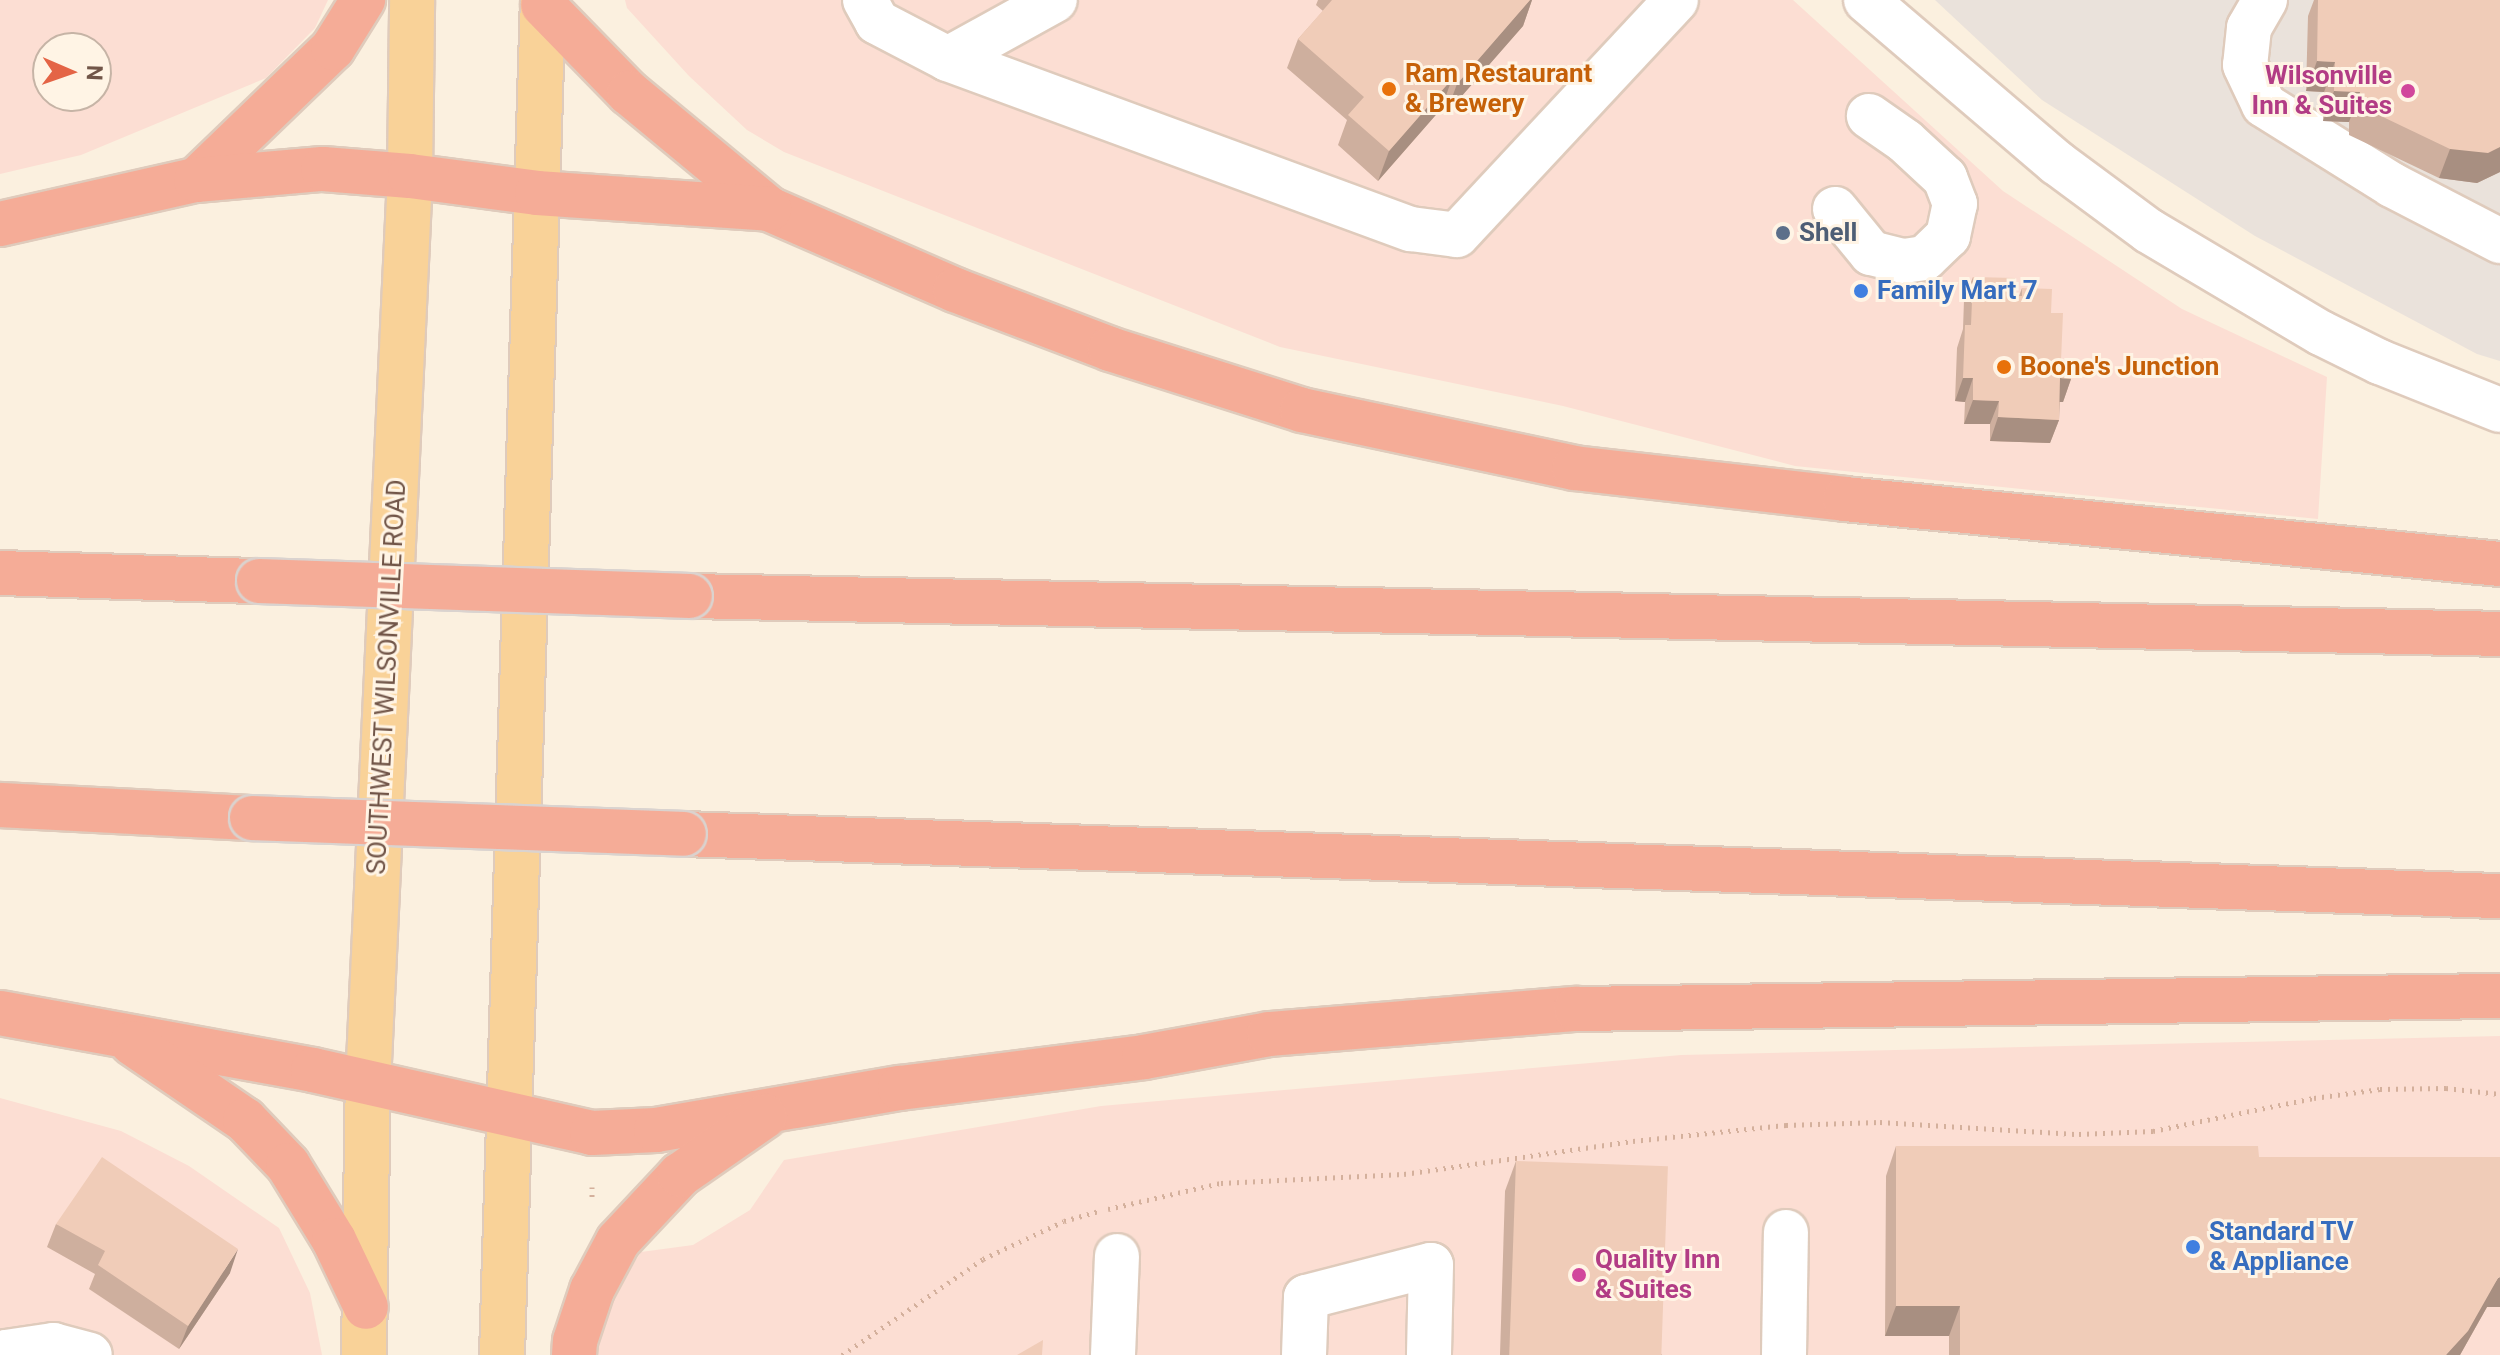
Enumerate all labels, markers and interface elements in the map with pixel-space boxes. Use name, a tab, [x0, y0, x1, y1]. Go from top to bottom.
north arrow	[32, 32, 112, 112]
place label: Ram Restaurant & Brewery	[1405, 58, 1592, 120]
place label: Wilsonville Inn & Suites	[2252, 60, 2392, 122]
text: N	[82, 65, 107, 81]
marker: Ram Restaurant & Brewery	[1380, 80, 1398, 98]
marker: Wilsonville Inn & Suites	[2399, 82, 2417, 100]
place label: Shell	[1799, 217, 1857, 249]
marker: Shell	[1774, 224, 1792, 242]
place label: Family Mart 7	[1877, 275, 2038, 307]
marker: Family Mart 7	[1852, 282, 1870, 300]
place label: Boone's Junction	[2020, 351, 2219, 383]
marker: Boone's Junction	[1995, 358, 2013, 376]
street label: SOUTHWEST WILSONVILLE ROAD	[361, 478, 413, 876]
place label: Standard TV & Appliance	[2209, 1216, 2355, 1278]
marker: Standard TV & Appliance	[2184, 1238, 2202, 1256]
place label: Quality Inn & Suites	[1595, 1244, 1720, 1306]
marker: Quality Inn & Suites	[1570, 1266, 1588, 1284]

